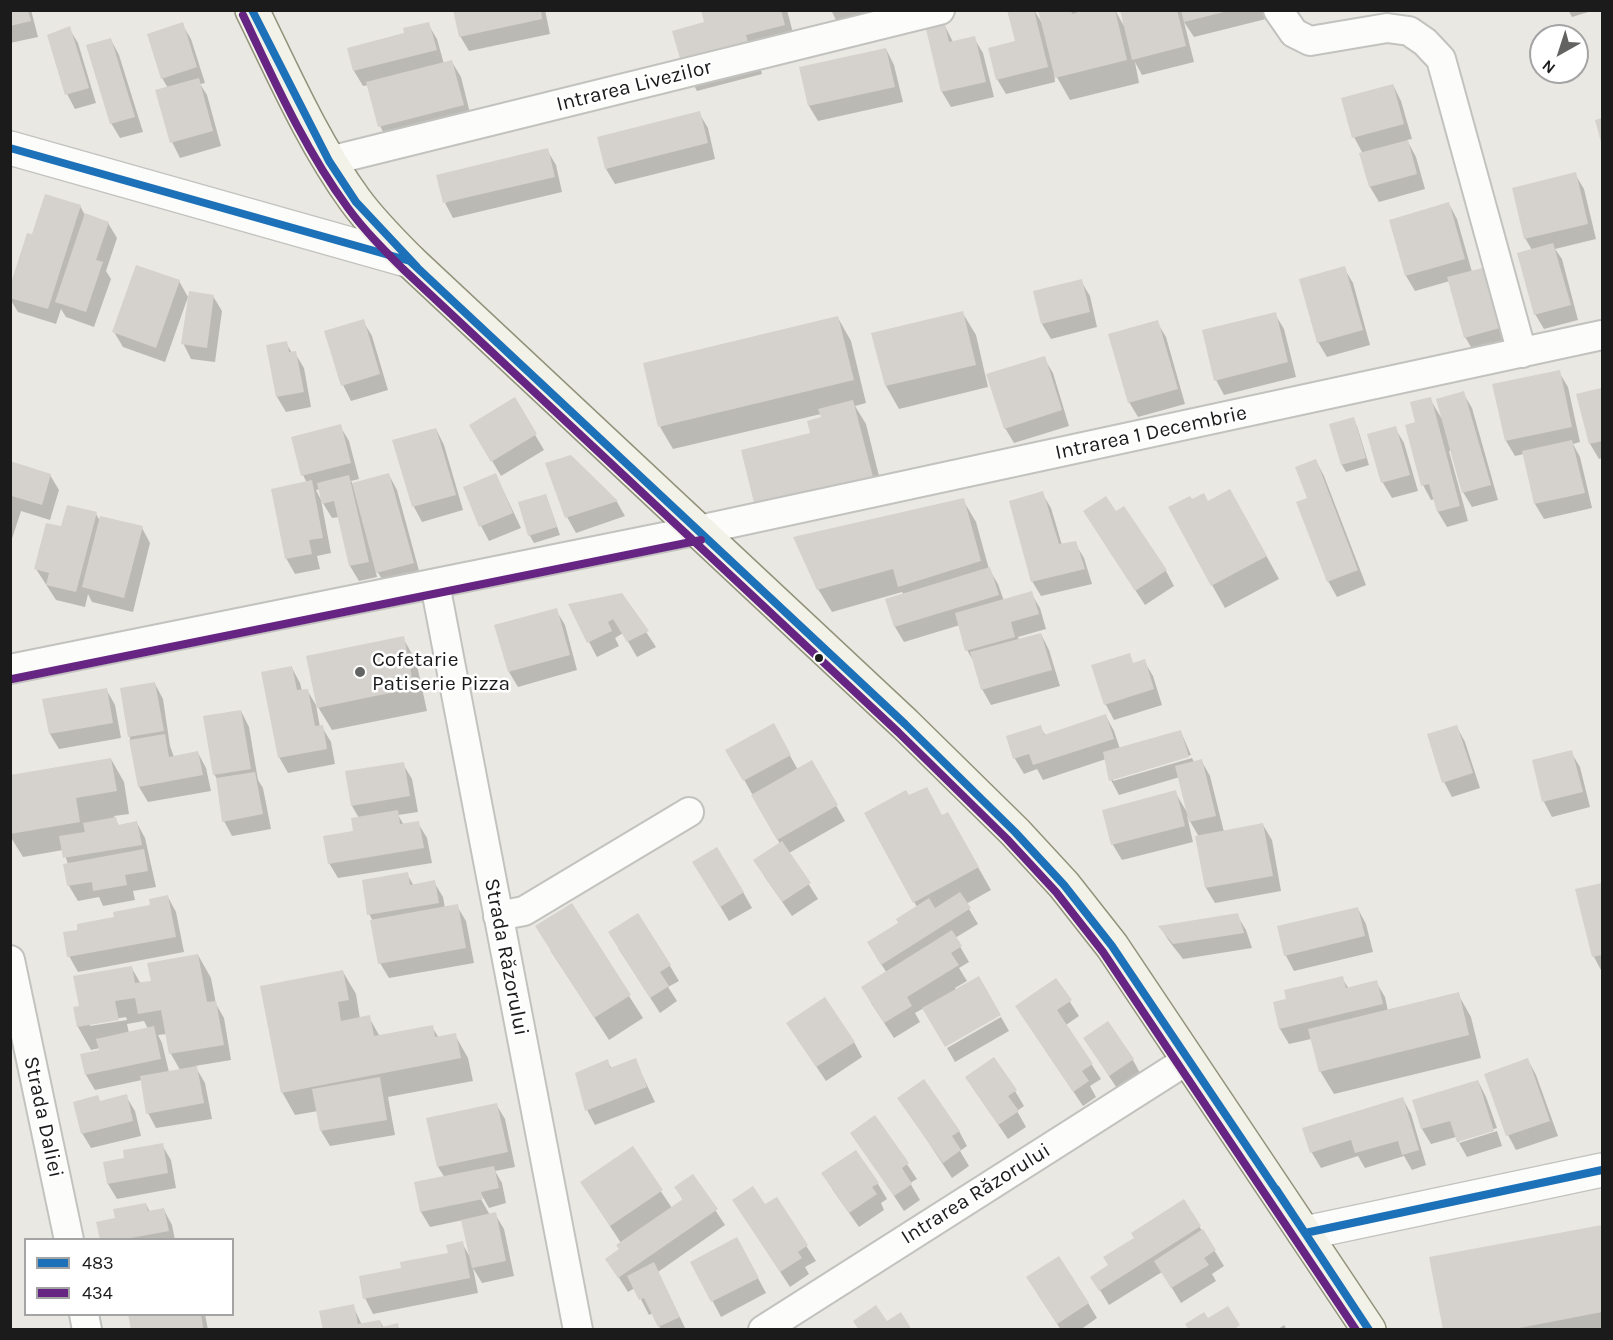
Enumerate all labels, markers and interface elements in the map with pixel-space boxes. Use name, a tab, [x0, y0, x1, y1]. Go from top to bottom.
north arrow	[1529, 24, 1589, 84]
street label: Intrarea Livezilor	[554, 55, 714, 117]
text: N	[1538, 56, 1559, 78]
street label: Intrarea 1 Decembrie	[1053, 400, 1249, 466]
place label: Cofetarie Patiserie Pizza	[372, 647, 510, 697]
unlabelled marker	[813, 652, 825, 664]
marker: Cofetarie Patiserie Pizza	[353, 665, 367, 679]
street label: Strada Răzorului	[478, 876, 534, 1038]
street label: Strada Daliei	[18, 1054, 68, 1180]
street label: Intrarea Răzorului	[897, 1138, 1055, 1250]
legend	[24, 1238, 234, 1316]
text: 483	[82, 1252, 114, 1274]
text: 434	[82, 1282, 113, 1304]

